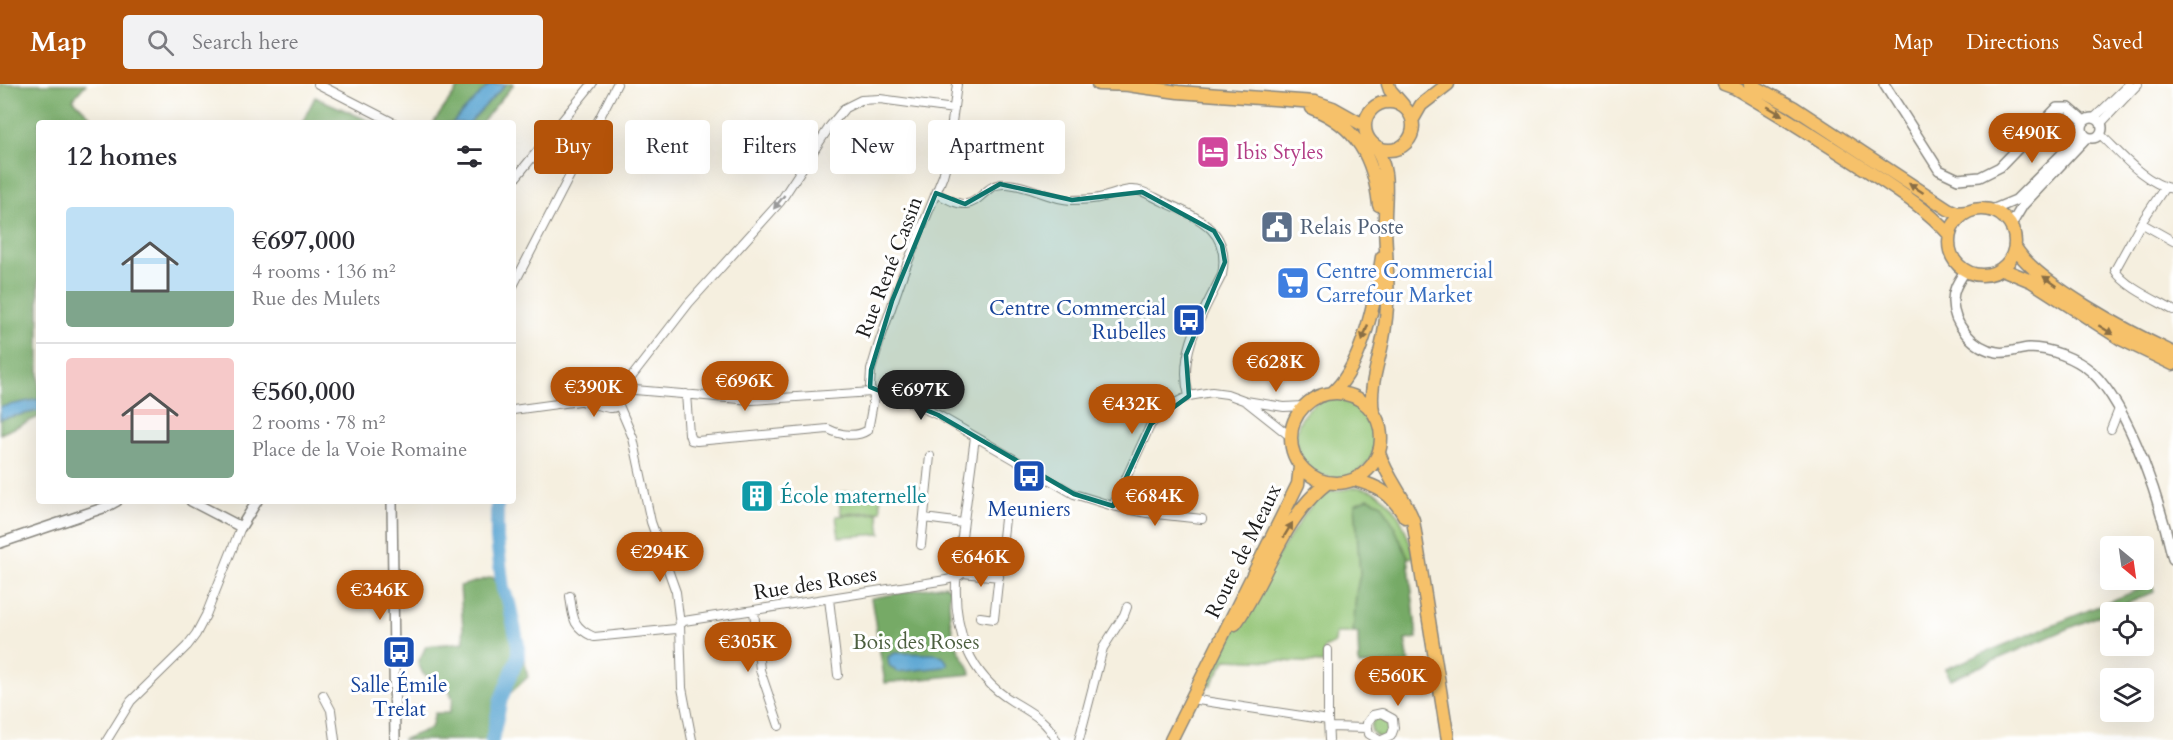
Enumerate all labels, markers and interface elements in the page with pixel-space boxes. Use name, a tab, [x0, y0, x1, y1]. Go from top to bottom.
search box	[123, 15, 543, 69]
text: Map	[30, 23, 87, 61]
icon: search	[144, 26, 177, 59]
text: Search here	[192, 27, 299, 57]
text: Map	[1893, 28, 1933, 57]
text: Directions	[1966, 28, 2059, 57]
text: Saved	[2092, 28, 2143, 57]
one-way arrow	[1767, 106, 1783, 117]
pin: €490K	[1990, 113, 2074, 164]
text: €490K	[2003, 119, 2061, 146]
chip: Buy	[534, 120, 613, 174]
chip: Rent	[625, 120, 710, 174]
chip: Filters	[722, 120, 818, 174]
chip: New	[830, 120, 916, 174]
chip: Apartment	[928, 120, 1065, 174]
hotel icon: Ibis Styles	[1195, 134, 1231, 170]
place label: Ibis Styles	[1236, 138, 1323, 167]
text: 12 homes	[66, 139, 177, 174]
icon: filters	[453, 140, 486, 173]
one-way arrow	[1908, 183, 1924, 194]
street label: Rue René Cassin	[849, 192, 930, 342]
one-way arrow	[774, 194, 786, 209]
public building icon: Relais Poste	[1259, 209, 1295, 245]
place label: Relais Poste	[1300, 213, 1404, 242]
text: €697,000	[252, 223, 355, 258]
icon: home	[114, 231, 186, 303]
place label: Centre Commercial Carrefour Market	[1316, 257, 1493, 310]
text: 4 rooms · 136 m²	[252, 258, 396, 285]
supermarket icon: Centre Commercial Carrefour Market	[1275, 265, 1311, 301]
one-way arrow	[2043, 275, 2059, 287]
text: Rue des Mulets	[252, 285, 380, 312]
place label: Centre Commercial Rubelles	[989, 294, 1166, 347]
bus stop icon: Centre Commercial Rubelles	[1171, 302, 1207, 338]
one-way arrow	[1359, 324, 1369, 342]
one-way arrow	[2098, 324, 2114, 335]
pin: €628K	[1234, 342, 1318, 393]
text: €628K	[1247, 348, 1305, 375]
pin: €696K	[703, 361, 787, 412]
pin: €390K	[552, 367, 636, 418]
text: €696K	[716, 367, 774, 394]
pin: €697K	[879, 370, 963, 421]
text: €390K	[565, 373, 623, 400]
text: €560,000	[252, 374, 355, 409]
text: €697K	[892, 376, 950, 403]
icon: home	[114, 382, 186, 454]
pin: €432K	[1090, 384, 1174, 435]
text: €432K	[1103, 390, 1161, 417]
text: 2 rooms · 78 m²	[252, 409, 385, 436]
text: Place de la Voie Romaine	[252, 436, 467, 463]
bus stop icon: Meuniers	[1011, 458, 1047, 494]
pin: €684K	[1113, 476, 1197, 527]
building icon: École maternelle	[739, 478, 775, 514]
street label: Route de Meaux	[1198, 479, 1289, 623]
place label: École maternelle	[780, 482, 927, 511]
text: €684K	[1126, 482, 1184, 509]
place label: Meuniers	[988, 495, 1070, 524]
one-way arrow	[1282, 522, 1293, 538]
pin: €294K	[618, 532, 702, 583]
north arrow	[2100, 536, 2154, 590]
map controls	[2100, 536, 2154, 722]
pin: €646K	[939, 537, 1023, 588]
text: €294K	[631, 538, 689, 565]
text: €646K	[952, 543, 1010, 570]
street label: Rue des Roses	[752, 559, 879, 608]
pin: €346K	[338, 570, 422, 621]
text: €346K	[351, 576, 409, 603]
button: locate	[2100, 602, 2154, 656]
pin: €305K	[706, 622, 790, 673]
text: €305K	[719, 628, 777, 655]
park label: Bois des Roses	[852, 628, 980, 657]
bus stop icon: Salle Émile Trelat	[381, 634, 417, 670]
pin: €560K	[1356, 656, 1440, 707]
text: €560K	[1369, 662, 1427, 689]
button: layers	[2100, 668, 2154, 722]
place label: Salle Émile Trelat	[351, 671, 447, 724]

